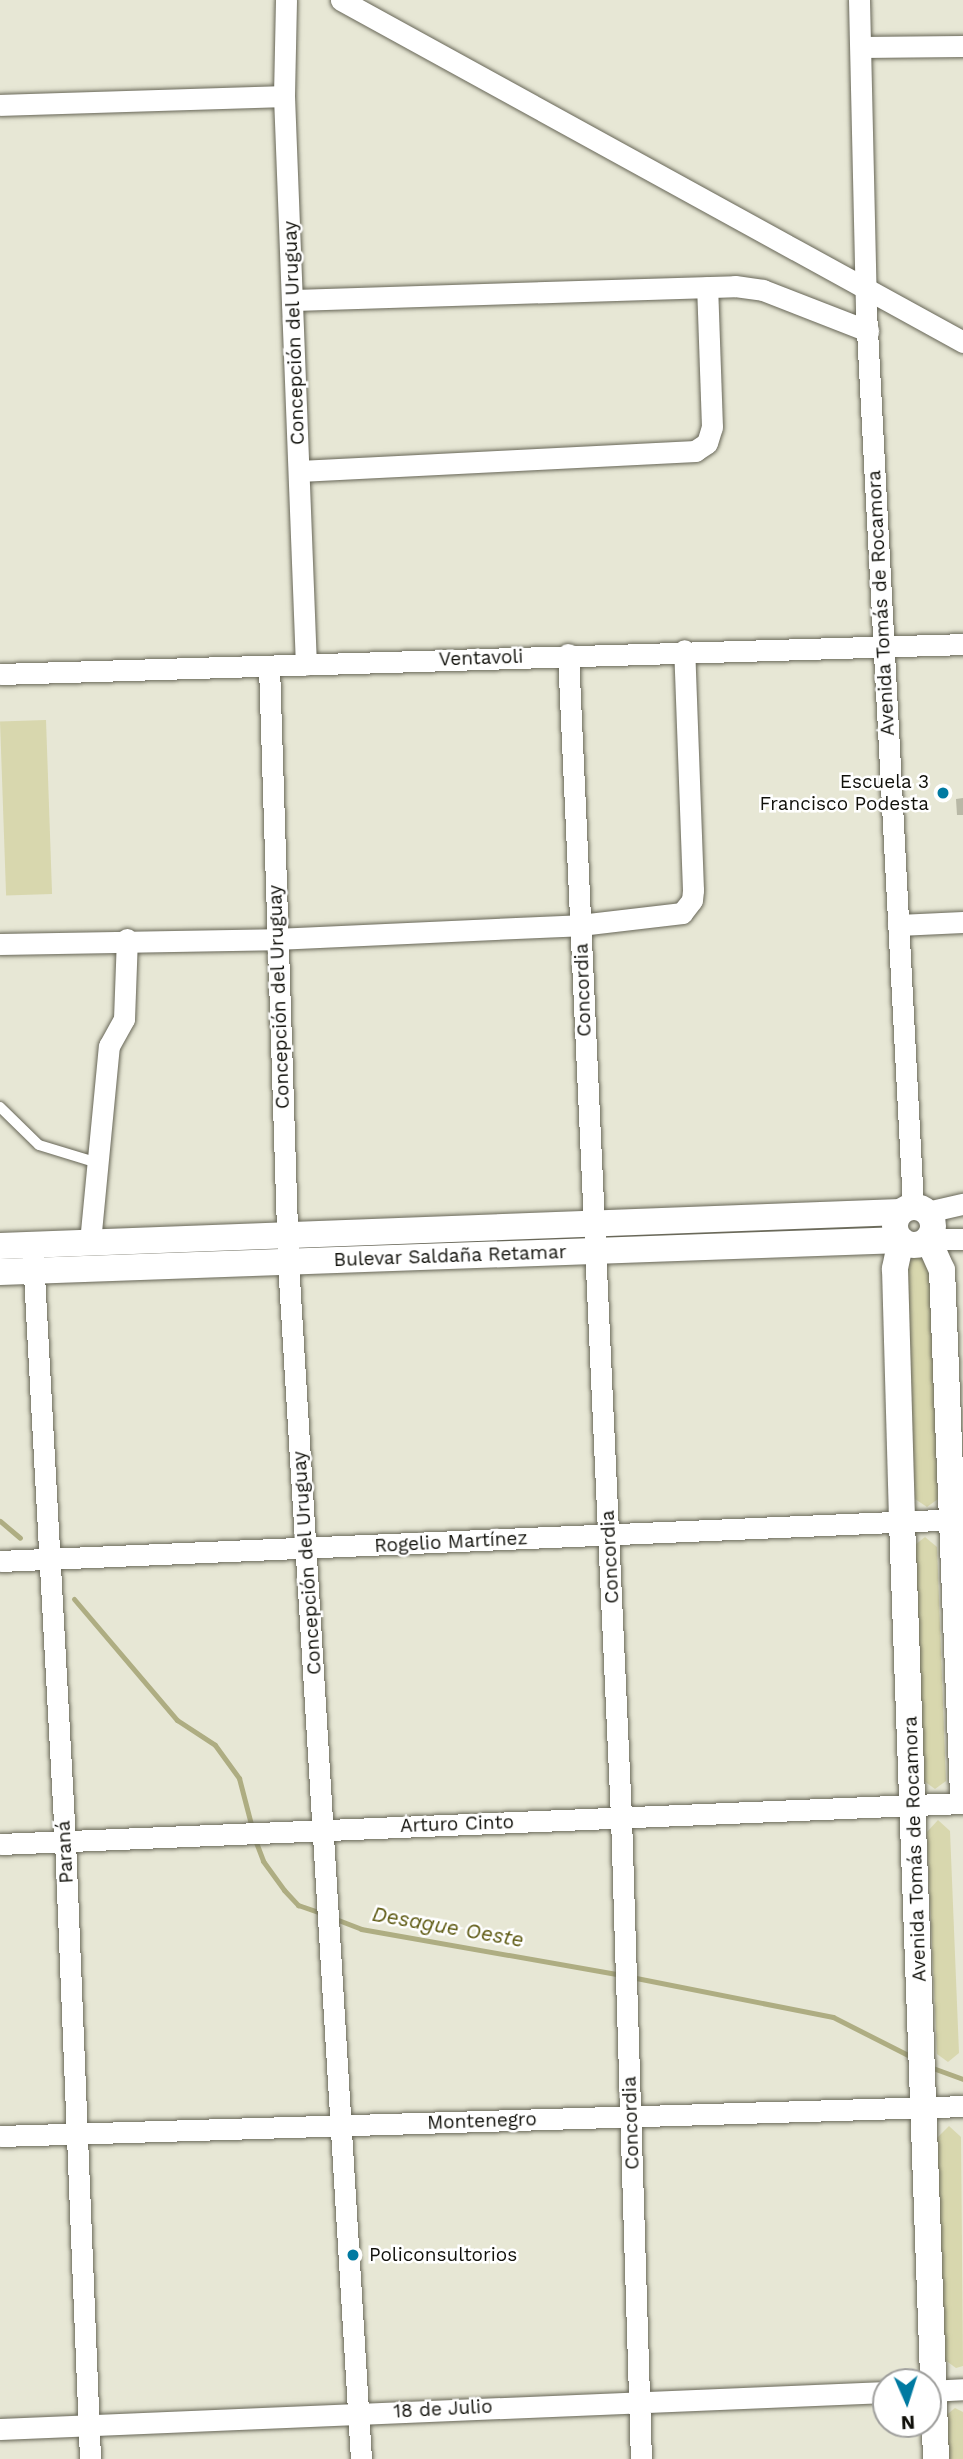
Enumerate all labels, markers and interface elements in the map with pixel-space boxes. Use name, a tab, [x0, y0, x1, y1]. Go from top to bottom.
street label: Concepción del Uruguay	[279, 220, 309, 446]
street label: Avenida Tomás de Rocamora	[863, 469, 899, 737]
street label: Ventavoli	[438, 645, 524, 671]
place label: Escuela 3 Francisco Podesta	[760, 771, 929, 815]
marker: Escuela 3 Francisco Podesta	[935, 785, 951, 801]
street label: Concepción del Uruguay	[264, 884, 294, 1110]
street label: Concordia	[570, 943, 596, 1037]
street label: Bulevar Saldaña Retamar	[333, 1241, 567, 1271]
street label: Concepción del Uruguay	[288, 1450, 326, 1676]
street label: Concordia	[596, 1510, 624, 1604]
street label: Rogelio Martínez	[374, 1527, 528, 1557]
street label: Avenida Tomás de Rocamora	[899, 1715, 931, 1983]
street label: Arturo Cinto	[400, 1811, 514, 1837]
street label: Paraná	[52, 1820, 78, 1884]
water label: Desague Oeste	[370, 1901, 526, 1953]
street label: Concordia	[618, 2076, 644, 2170]
street label: Montenegro	[427, 2108, 537, 2134]
place label: Policonsultorios	[369, 2244, 517, 2266]
marker: Policonsultorios	[343, 2245, 363, 2265]
north arrow	[872, 2368, 942, 2438]
street label: 18 de Julio	[393, 2395, 493, 2423]
text: N	[900, 2411, 916, 2434]

